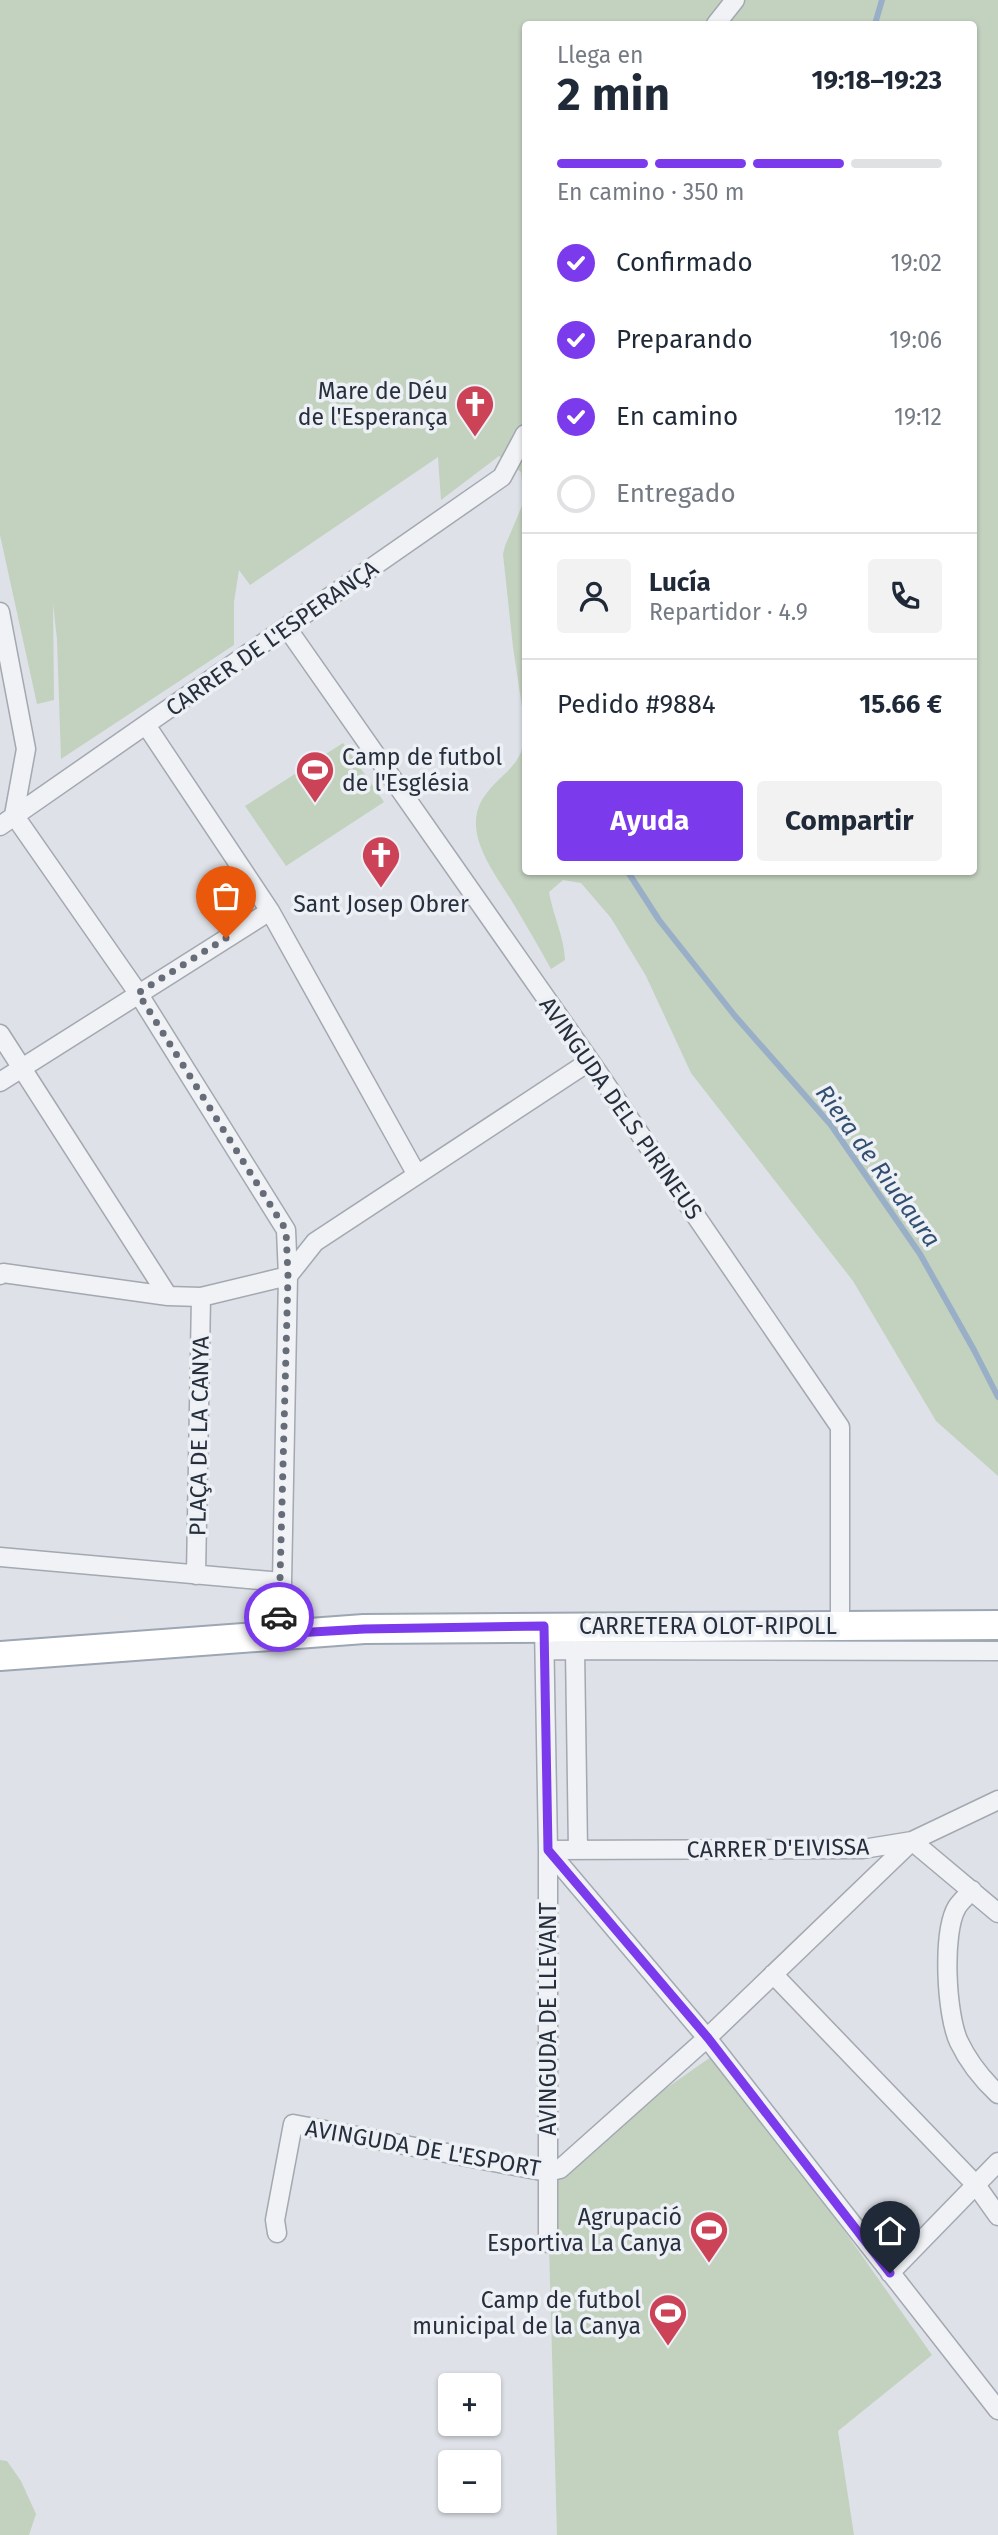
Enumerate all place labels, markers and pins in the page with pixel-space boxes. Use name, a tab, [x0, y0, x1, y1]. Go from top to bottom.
place label: Mare de Déu de l'Esperança	[298, 377, 448, 431]
church icon: Mare de Déu de l'Esperança	[454, 383, 496, 438]
place label: Camp de futbol de l'Església	[342, 743, 503, 797]
sports icon: Camp de futbol de l'Església	[294, 749, 336, 804]
church icon: Sant Josep Obrer	[360, 834, 402, 889]
pin	[196, 866, 256, 938]
place label: Sant Josep Obrer	[293, 890, 469, 918]
pin	[860, 2201, 920, 2273]
place label: Agrupació Esportiva La Canya	[487, 2203, 682, 2257]
sports icon: Agrupació Esportiva La Canya	[688, 2209, 730, 2264]
place label: Camp de futbol municipal de la Canya	[412, 2286, 641, 2340]
sports icon: Camp de futbol municipal de la Canya	[647, 2292, 689, 2347]

